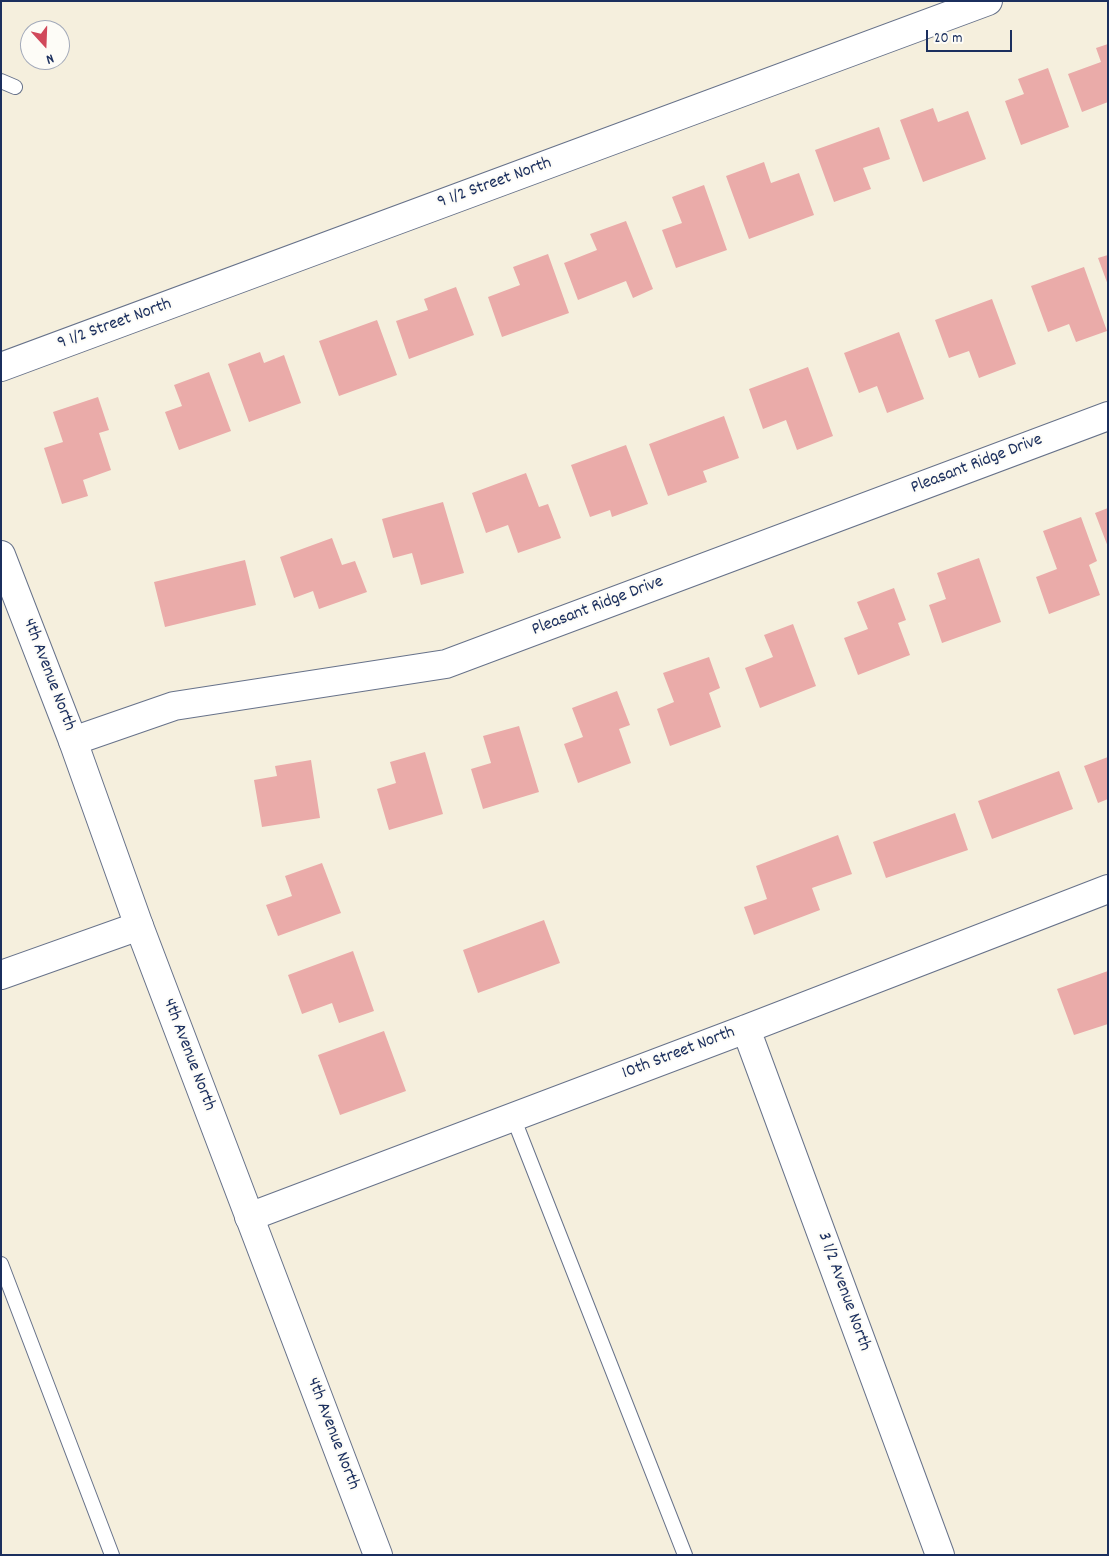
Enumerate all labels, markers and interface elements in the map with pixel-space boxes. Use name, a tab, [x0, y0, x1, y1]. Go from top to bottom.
north arrow	[20, 20, 70, 70]
scale bar	[929, 20, 1015, 52]
text: 20 m	[934, 28, 962, 50]
text: N	[43, 48, 56, 69]
street label: 9 1/2 Street North	[435, 153, 555, 215]
street label: 9 1/2 Street North	[55, 294, 175, 356]
street label: Pleasant Ridge Drive	[908, 430, 1046, 500]
street label: Pleasant Ridge Drive	[529, 572, 667, 642]
street label: 4th Avenue North	[17, 616, 79, 734]
street label: 4th Avenue North	[157, 996, 219, 1114]
street label: 10th Street North	[620, 1023, 738, 1085]
street label: 3 1/2 Avenue North	[811, 1230, 875, 1354]
street label: 4th Avenue North	[301, 1375, 363, 1493]

